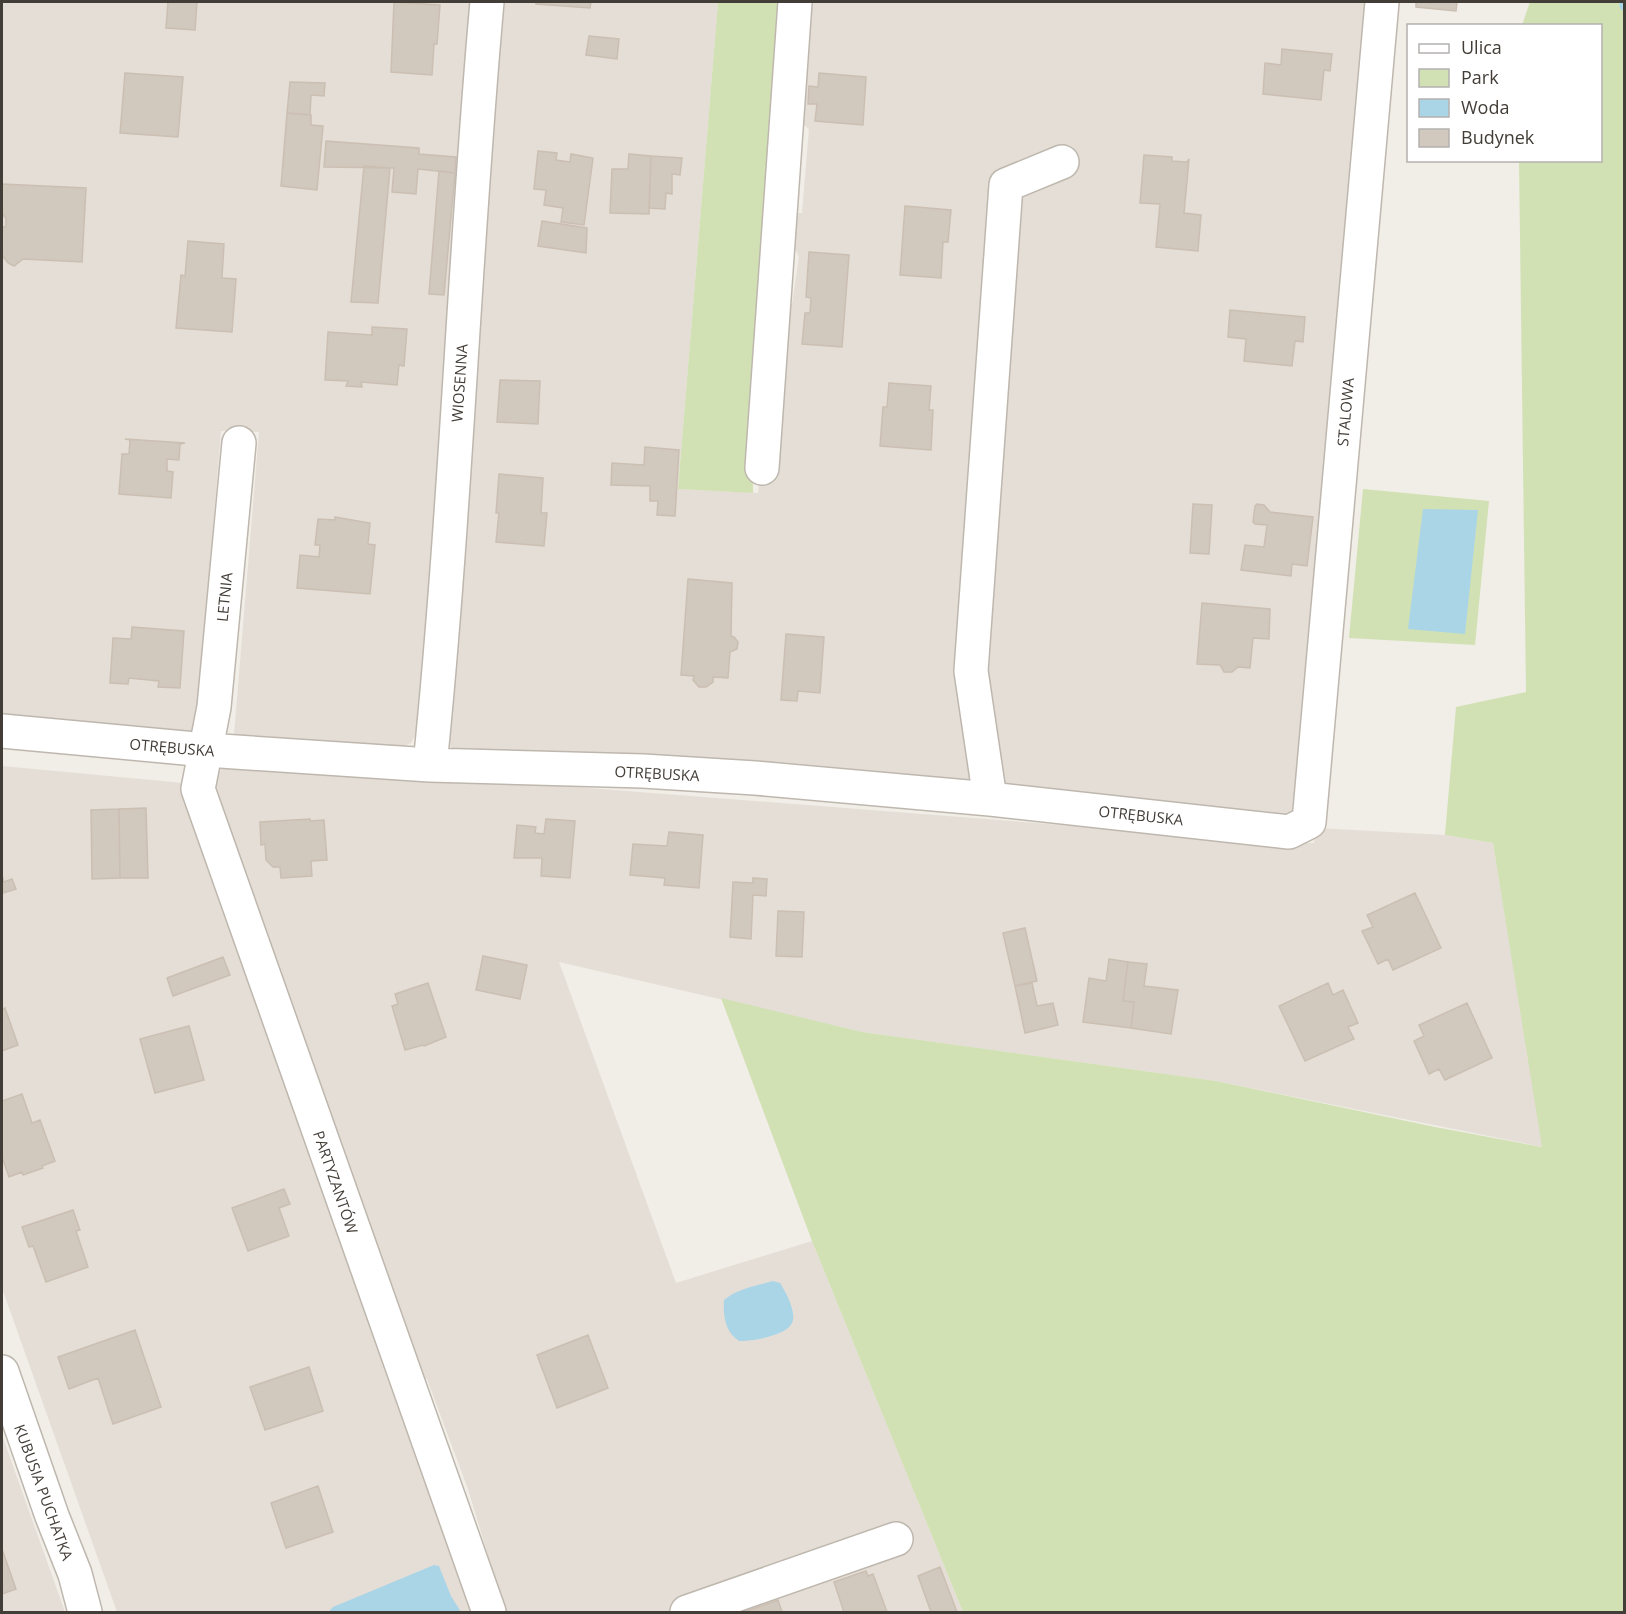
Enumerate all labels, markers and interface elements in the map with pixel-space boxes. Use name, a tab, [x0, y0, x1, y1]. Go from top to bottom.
legend	[1407, 24, 1602, 162]
text: Ulica	[1461, 35, 1502, 59]
text: Park	[1461, 65, 1499, 89]
text: Woda	[1461, 95, 1509, 119]
text: Budynek	[1461, 125, 1535, 149]
street label: WIOSENNA	[446, 343, 472, 423]
street label: STALOWA	[1332, 376, 1358, 447]
street label: LETNIA	[211, 571, 237, 623]
street label: OTRĘBUSKA	[129, 733, 216, 761]
street label: OTRĘBUSKA	[614, 761, 700, 785]
street label: OTRĘBUSKA	[1098, 801, 1185, 829]
street label: PARTYZANTÓW	[309, 1128, 363, 1236]
street label: KUBUSIA PUCHATKA	[10, 1421, 78, 1563]

